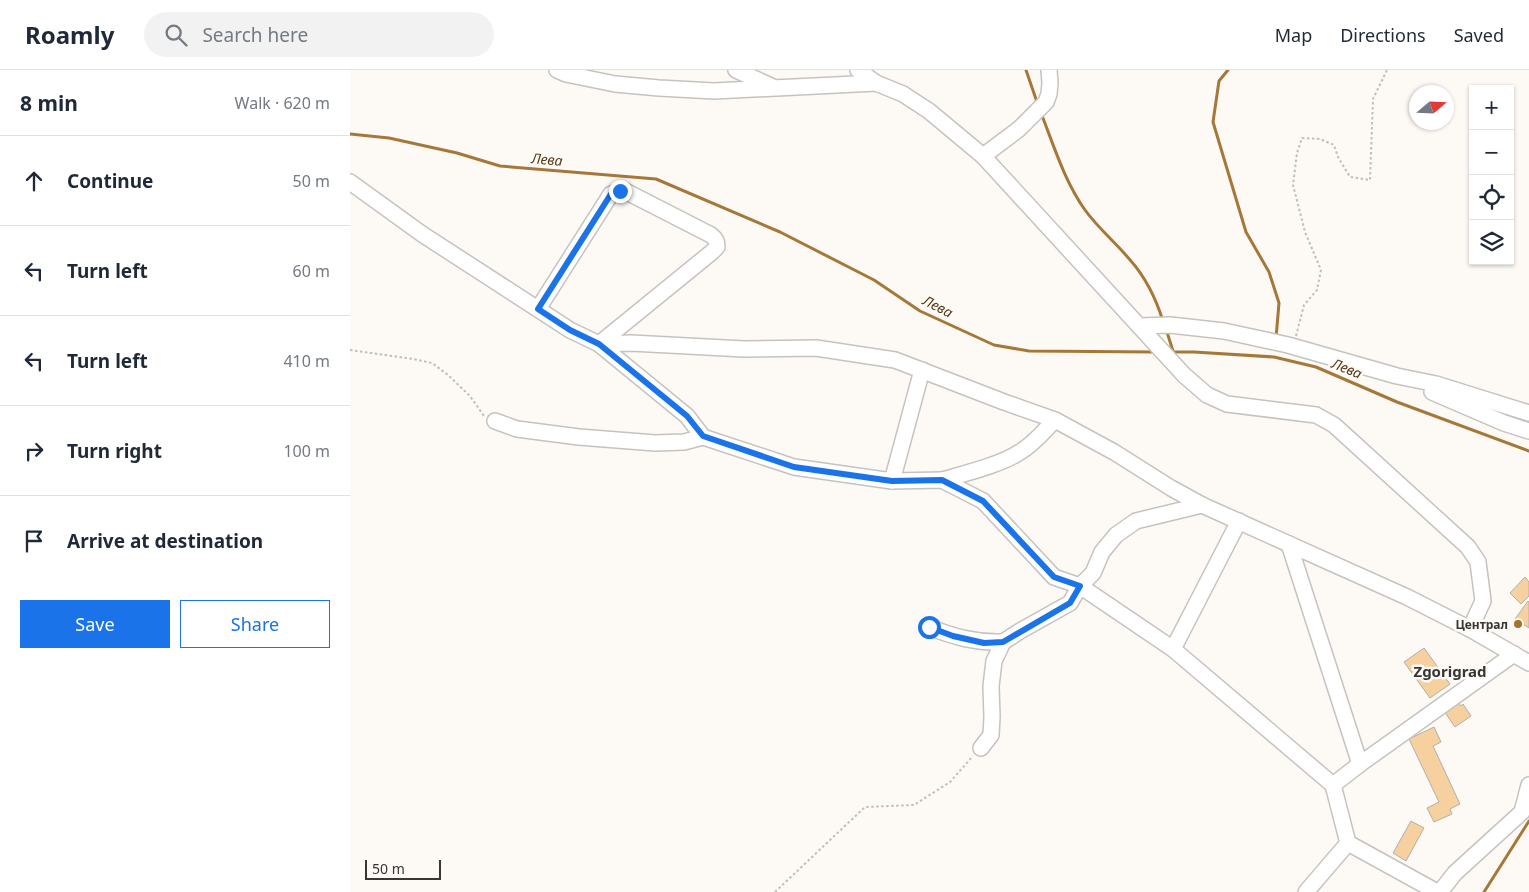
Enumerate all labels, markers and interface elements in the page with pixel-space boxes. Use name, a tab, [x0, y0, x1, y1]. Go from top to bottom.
search box	[144, 12, 494, 57]
text: Roamly	[25, 18, 114, 51]
icon: search	[162, 21, 190, 49]
text: Search here	[202, 22, 308, 48]
text: Map	[1275, 23, 1312, 47]
text: Directions	[1340, 23, 1426, 47]
text: Saved	[1454, 23, 1504, 47]
north arrow	[1409, 85, 1454, 130]
map controls	[1469, 85, 1514, 265]
button: +	[1469, 85, 1514, 130]
text: 8 min	[20, 89, 78, 117]
text: Walk · 620 m	[235, 92, 330, 114]
button: −	[1469, 130, 1514, 175]
water label: Лева	[530, 148, 563, 170]
icon: ahead	[20, 167, 48, 195]
text: Continue	[67, 168, 153, 194]
text: 50 m	[293, 170, 330, 192]
button: locate	[1469, 175, 1514, 220]
route end	[609, 180, 632, 203]
button: layers	[1469, 220, 1514, 265]
icon: left	[20, 257, 48, 285]
text: Turn left	[67, 258, 148, 284]
text: 60 m	[293, 260, 330, 282]
water label: Лева	[919, 290, 956, 322]
icon: left	[20, 347, 48, 375]
text: Turn left	[67, 348, 148, 374]
text: 410 m	[283, 350, 330, 372]
water label: Лева	[1328, 353, 1365, 383]
icon: right	[20, 437, 48, 465]
text: Turn right	[67, 438, 162, 464]
text: 100 m	[283, 440, 330, 462]
icon: arrive	[20, 527, 48, 555]
text: Arrive at destination	[67, 528, 263, 554]
button: Save	[20, 600, 170, 648]
button: Share	[180, 600, 330, 648]
route start	[918, 616, 941, 639]
place label: Централ	[1455, 616, 1508, 633]
marker: Централ	[1512, 618, 1524, 630]
district label: Zgorigrad	[1413, 661, 1487, 681]
scale bar	[365, 857, 441, 880]
text: 50 m	[372, 859, 405, 878]

